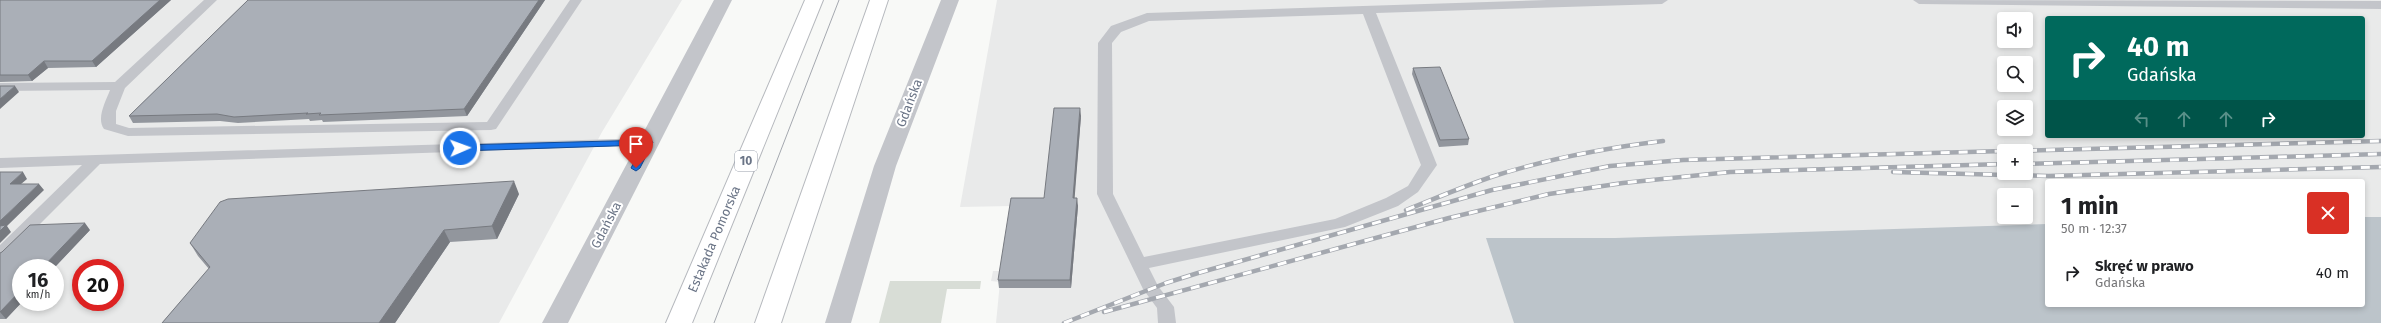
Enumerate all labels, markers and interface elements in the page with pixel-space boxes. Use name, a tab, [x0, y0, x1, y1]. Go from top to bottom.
map controls	[1997, 12, 2033, 224]
button: sound	[1997, 12, 2033, 48]
text: 40 m	[2127, 30, 2190, 63]
icon: right	[2061, 32, 2113, 84]
button: search	[1997, 56, 2033, 92]
text: Gdańska	[2127, 64, 2197, 86]
street label: Gdańska	[893, 77, 925, 129]
button: layers	[1997, 100, 2033, 136]
icon: left	[2131, 108, 2153, 130]
icon: ahead	[2173, 108, 2195, 130]
icon: ahead	[2215, 108, 2237, 130]
icon: right	[2257, 108, 2279, 130]
position arrow	[439, 127, 481, 169]
pin	[619, 127, 653, 168]
icon: arrive	[625, 133, 647, 155]
button: +	[1997, 144, 2033, 180]
road number: 10	[735, 151, 757, 171]
street label: Estakada Pomorska	[685, 183, 743, 295]
button: −	[1997, 188, 2033, 224]
text: 1 min	[2061, 192, 2119, 220]
button: close	[2307, 192, 2349, 234]
street label: Gdańska	[588, 199, 624, 251]
text: 50 m · 12:37	[2061, 221, 2127, 236]
text: Skręć w prawo	[2095, 257, 2194, 275]
speed limit sign: 20	[72, 259, 124, 311]
icon: right	[2061, 262, 2083, 284]
text: 40 m	[2316, 264, 2349, 282]
text: 16	[28, 268, 48, 292]
text: Gdańska	[2095, 275, 2145, 290]
text: km/h	[26, 289, 50, 301]

